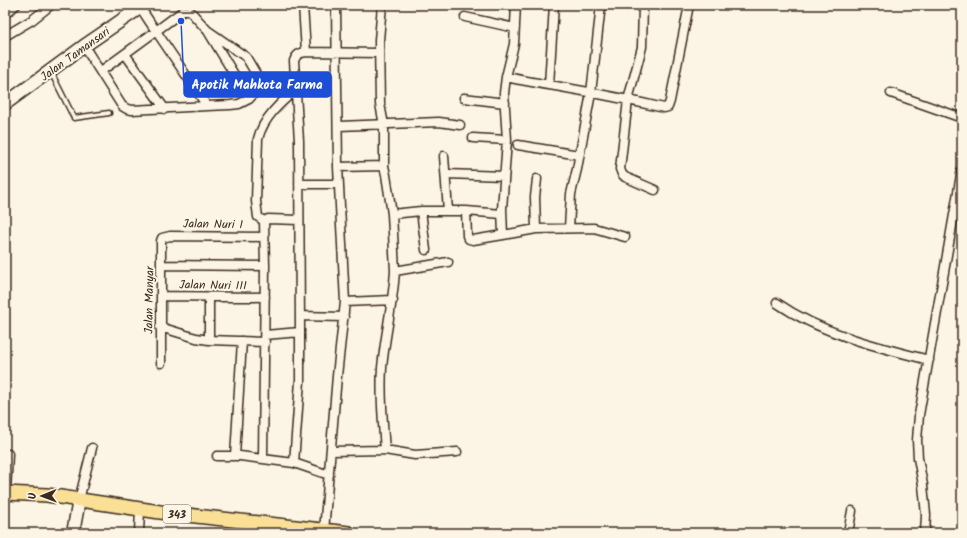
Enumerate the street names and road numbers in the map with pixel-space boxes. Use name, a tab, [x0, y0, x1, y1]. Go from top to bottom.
street label: Jalan Tamansari	[36, 22, 115, 86]
street label: Jalan Nuri I	[183, 214, 244, 235]
street label: Jalan Manyar	[139, 265, 160, 334]
street label: Jalan Nuri III	[179, 275, 247, 296]
road number: 343	[163, 505, 191, 523]

